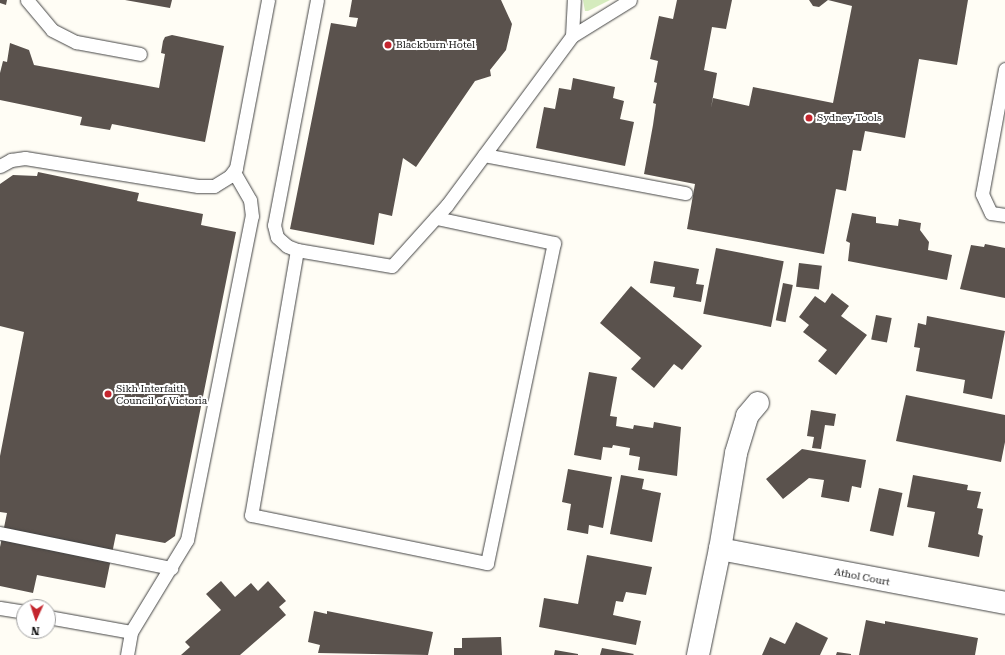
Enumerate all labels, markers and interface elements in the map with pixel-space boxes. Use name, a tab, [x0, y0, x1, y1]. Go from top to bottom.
place label: Blackburn Hotel	[396, 39, 475, 51]
marker: Blackburn Hotel	[383, 40, 393, 50]
place label: Sydney Tools	[817, 112, 882, 124]
marker: Sydney Tools	[804, 113, 814, 123]
place label: Sikh Interfaith Council of Victoria	[116, 382, 207, 406]
marker: Sikh Interfaith Council of Victoria	[103, 389, 113, 399]
street label: Athol Court	[833, 566, 891, 588]
north arrow	[16, 599, 56, 639]
text: N	[31, 624, 40, 637]

